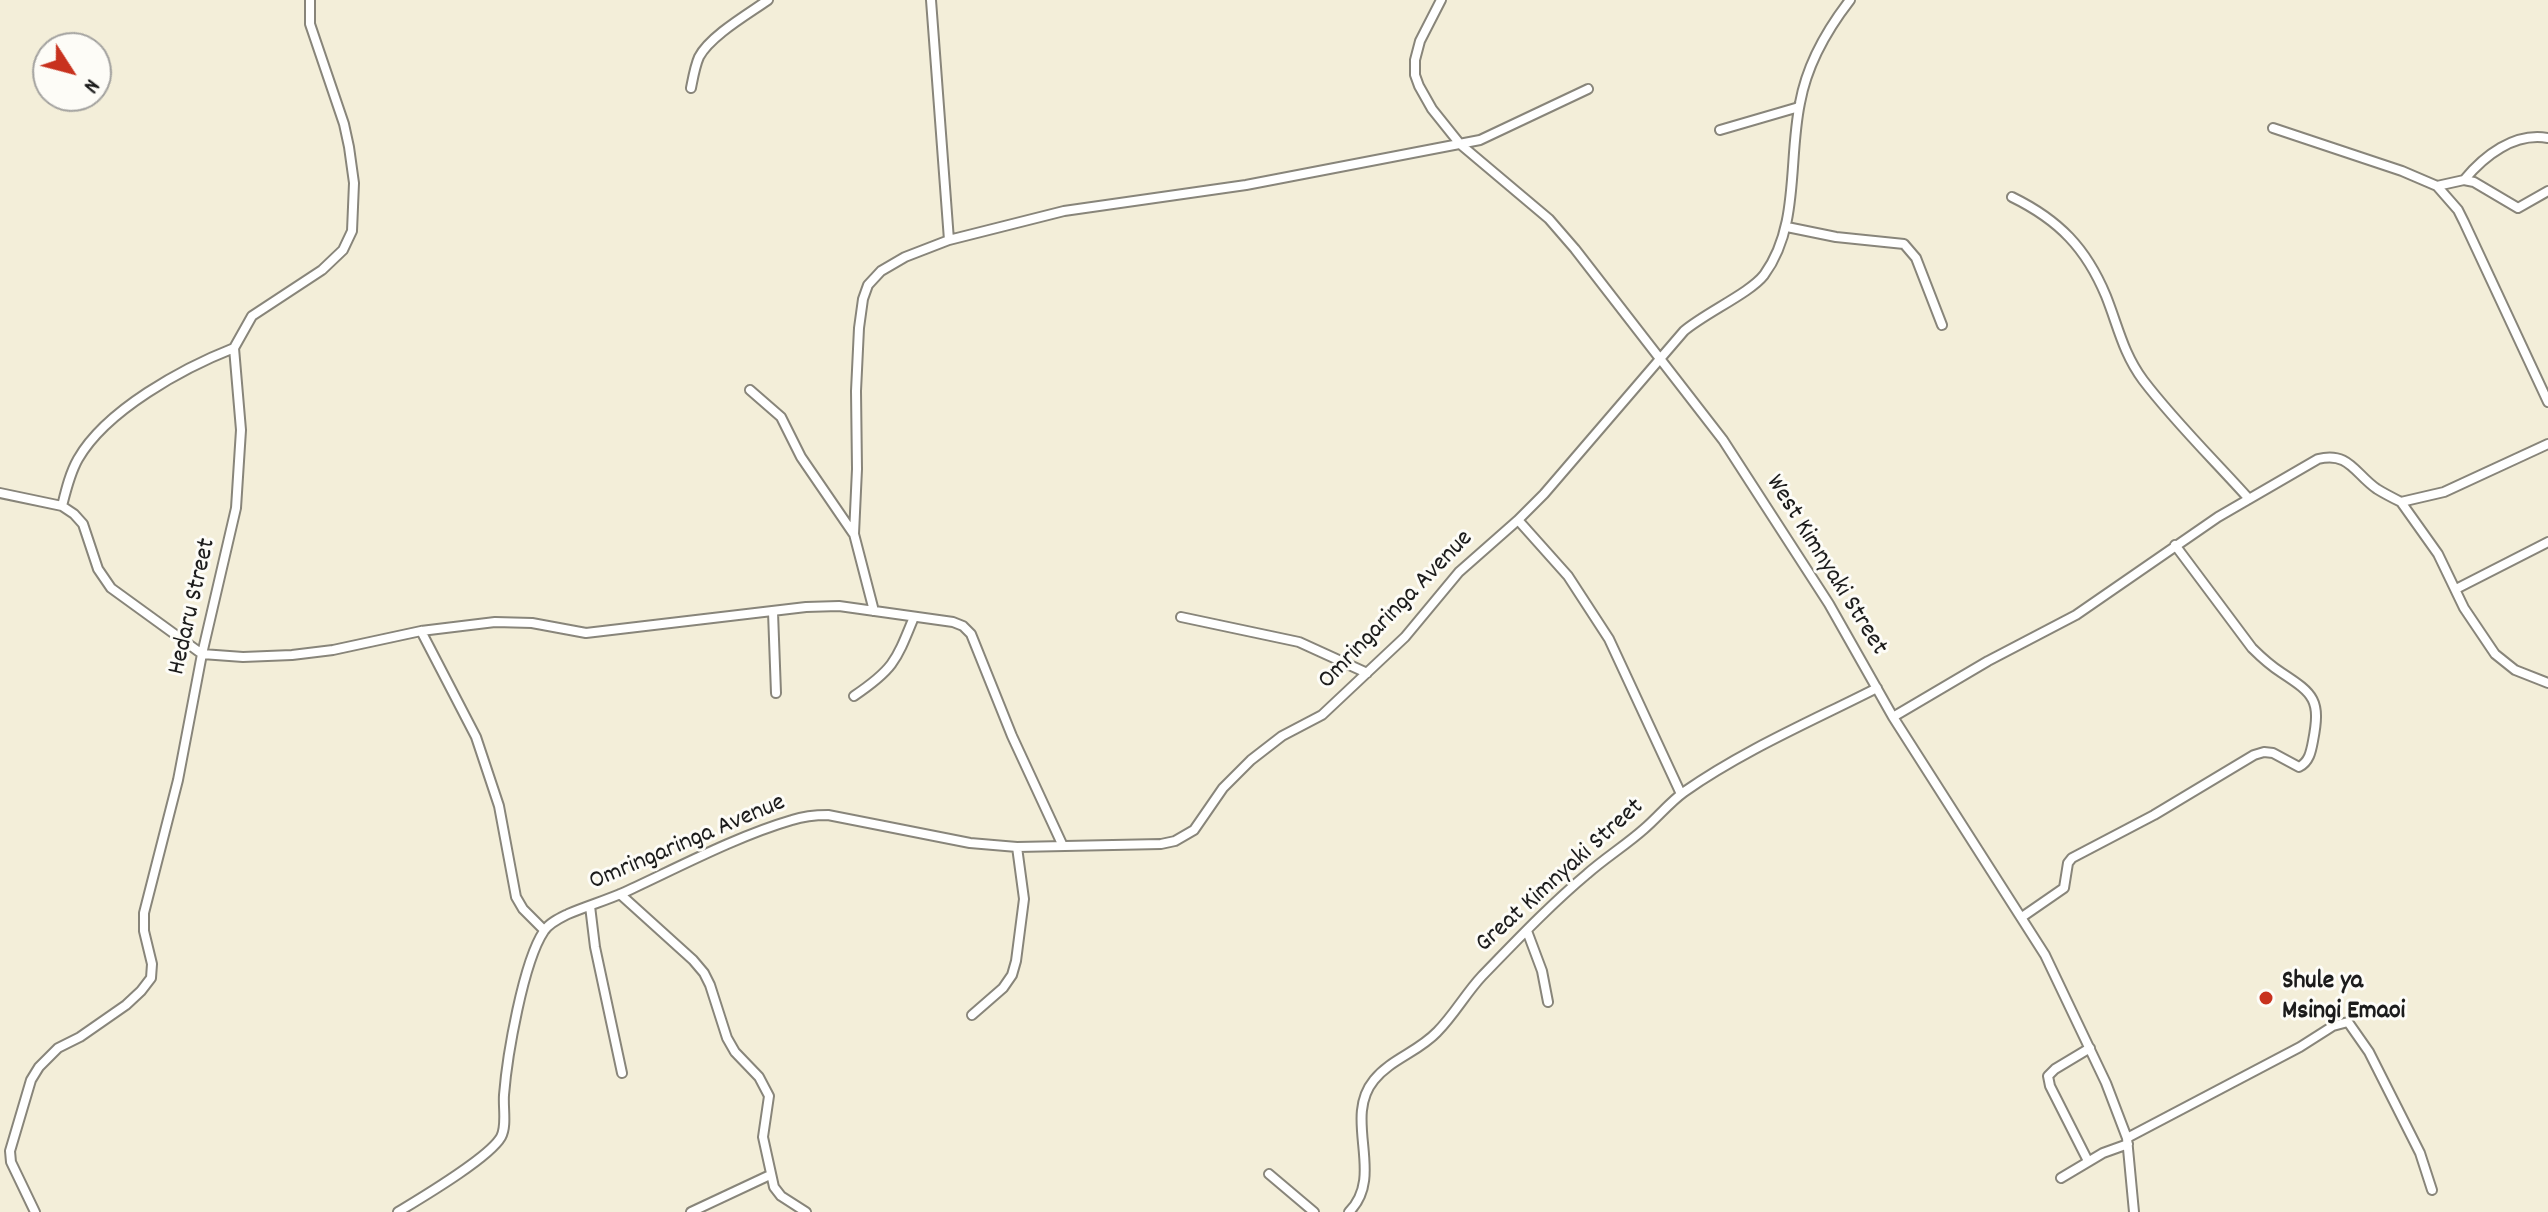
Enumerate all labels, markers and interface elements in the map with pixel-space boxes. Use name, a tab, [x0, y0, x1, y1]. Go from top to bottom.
north arrow	[32, 32, 112, 112]
text: N	[74, 72, 106, 99]
street label: West Kimnyaki Street	[1757, 470, 1893, 662]
street label: Omringaringa Avenue	[1313, 525, 1481, 697]
street label: Hedaru Street	[163, 536, 225, 678]
street label: Omringaringa Avenue	[585, 789, 791, 899]
street label: Great Kimnyaki Street	[1470, 793, 1652, 961]
place label: Shule ya Msingi Emaoi	[2282, 967, 2405, 1028]
marker: Shule ya Msingi Emaoi	[2257, 989, 2275, 1007]

